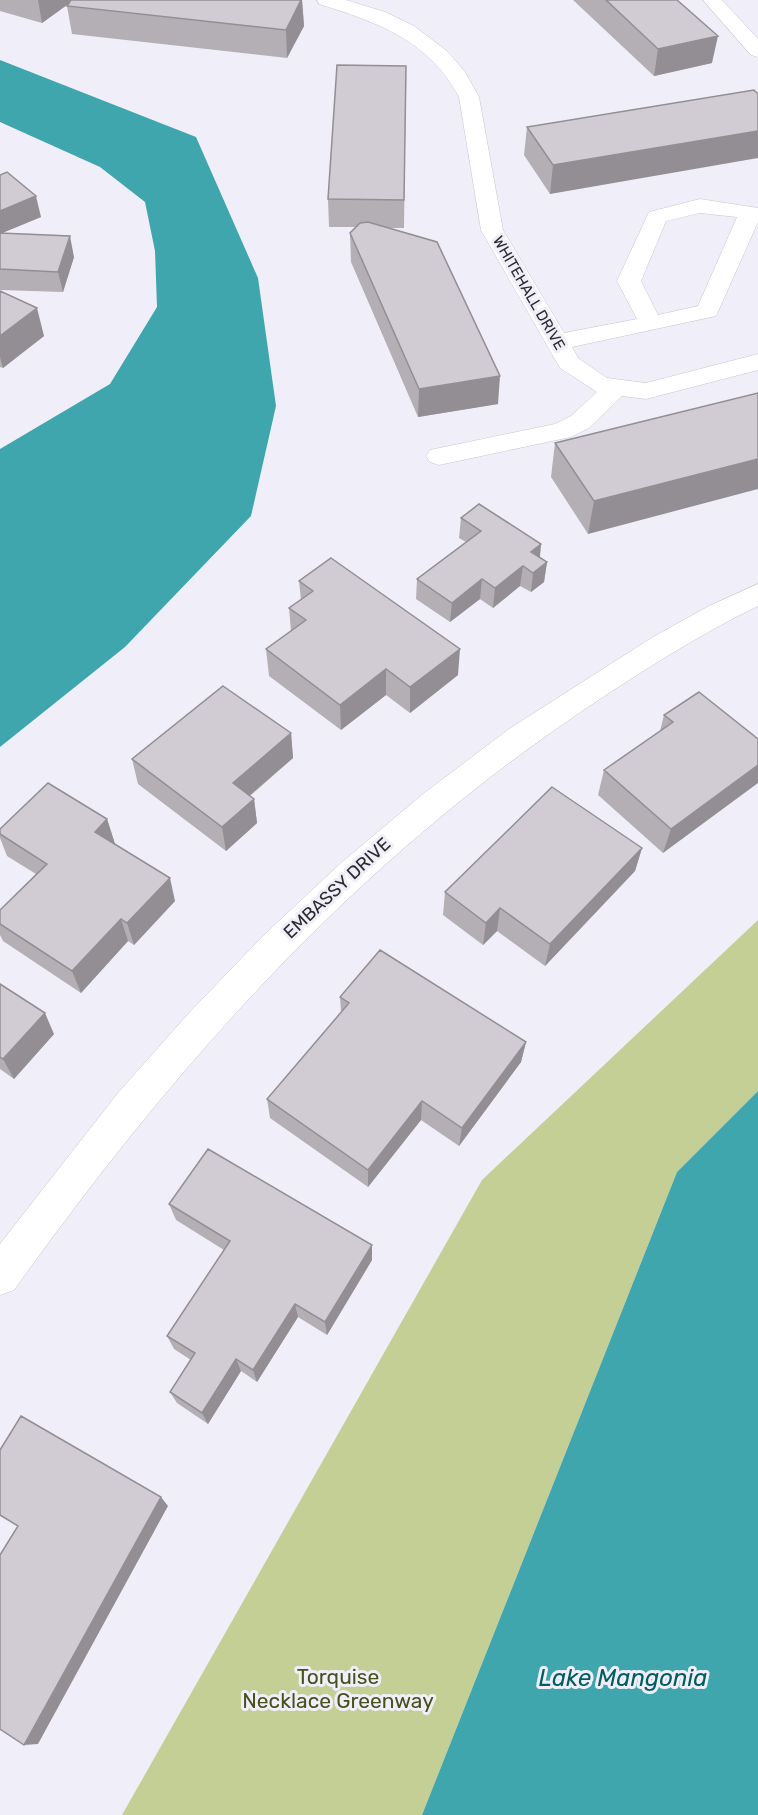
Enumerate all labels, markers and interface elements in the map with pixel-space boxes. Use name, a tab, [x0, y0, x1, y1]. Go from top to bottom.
street label: WHITEHALL DRIVE	[489, 233, 569, 353]
street label: EMBASSY DRIVE	[279, 833, 395, 943]
park label: Torquise Necklace Greenway	[242, 1664, 434, 1713]
water label: Lake Mangonia	[539, 1664, 707, 1692]

